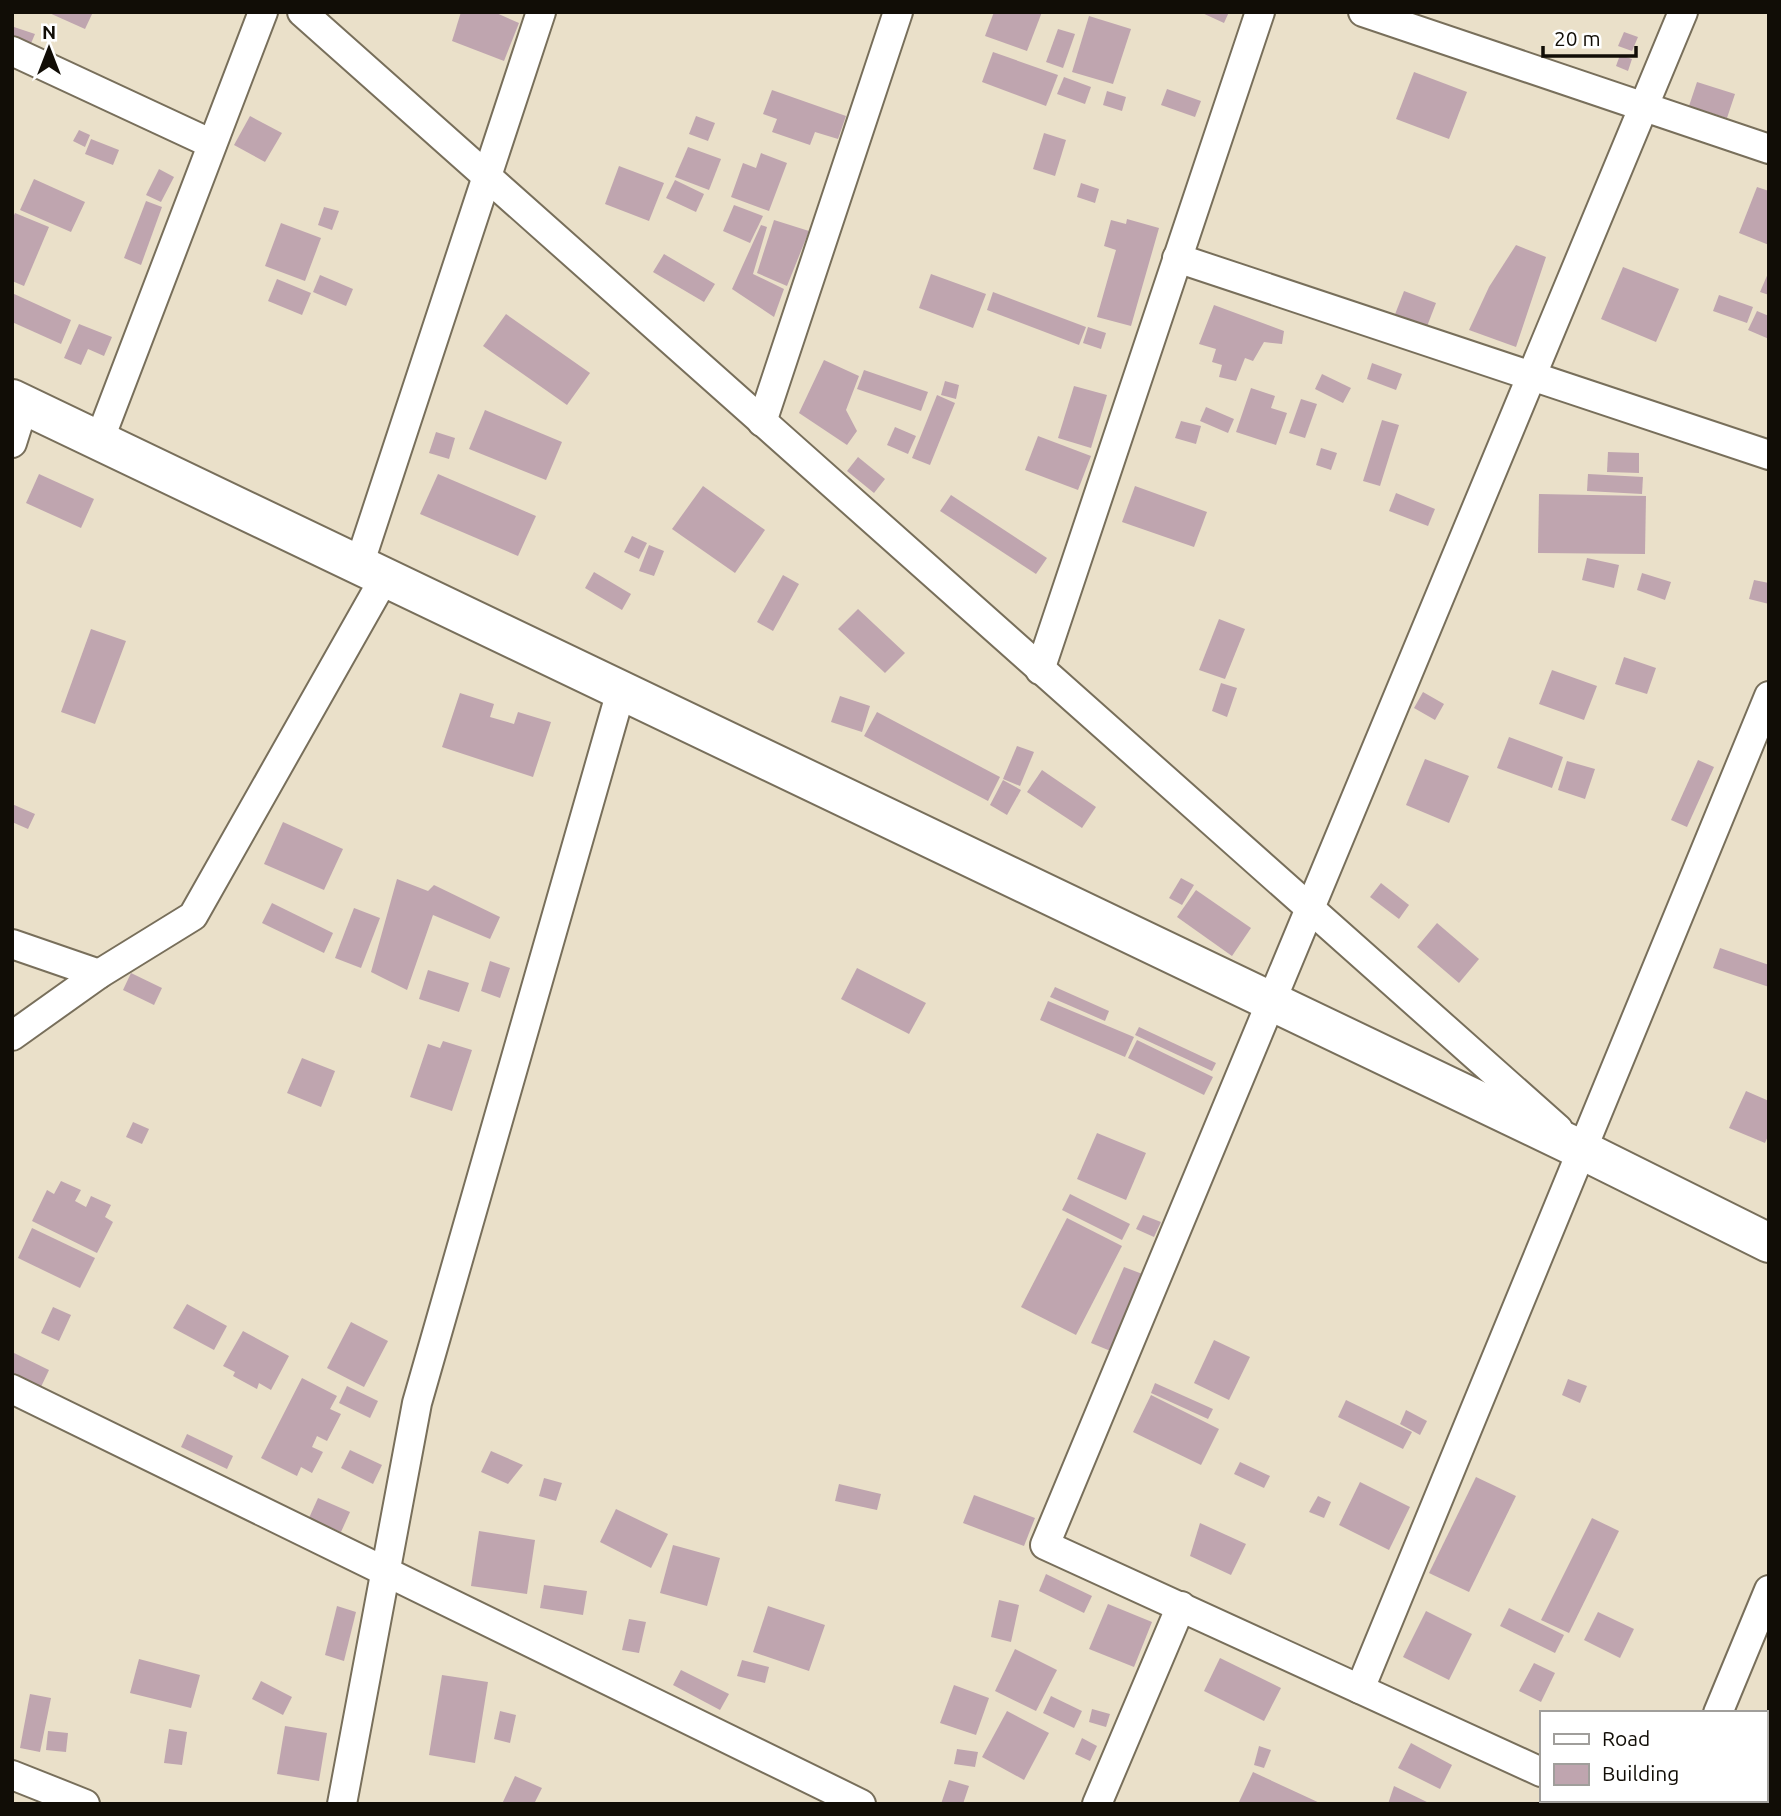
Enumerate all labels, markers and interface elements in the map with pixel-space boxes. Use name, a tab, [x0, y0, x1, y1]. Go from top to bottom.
north arrow	[14, 14, 84, 84]
scale bar	[1543, 14, 1636, 58]
text: N	[42, 21, 56, 43]
text: 20 m	[1554, 26, 1601, 50]
legend	[1540, 1711, 1767, 1802]
text: Road	[1602, 1726, 1650, 1750]
text: Building	[1602, 1761, 1679, 1785]

